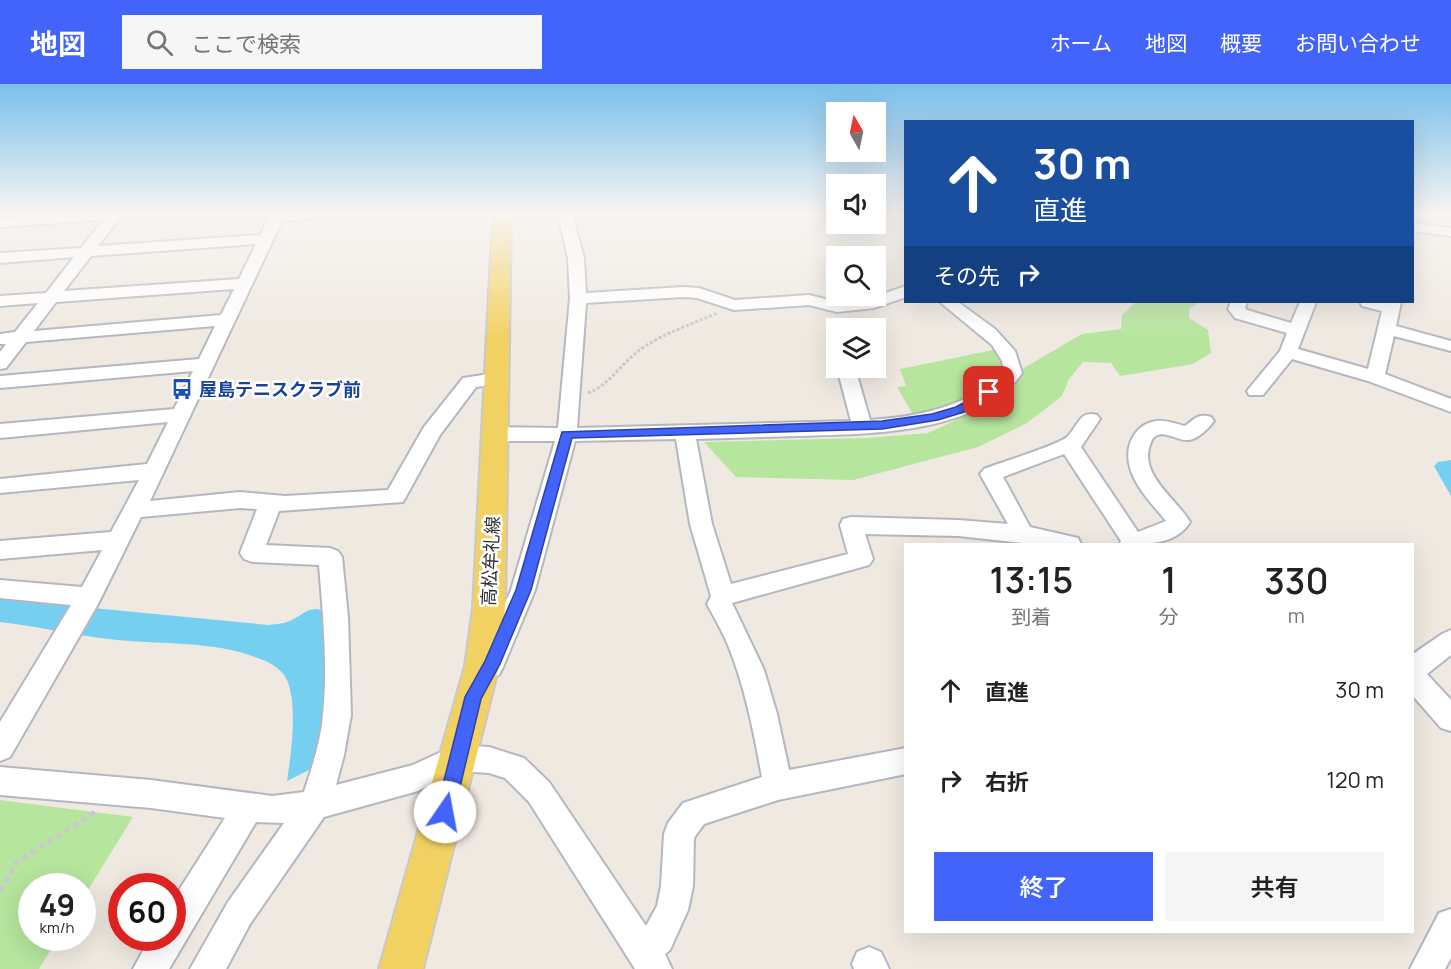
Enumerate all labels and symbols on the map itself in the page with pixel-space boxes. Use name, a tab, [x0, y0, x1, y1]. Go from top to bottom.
north arrow	[826, 102, 886, 162]
pin	[963, 366, 1014, 417]
bus stop icon: 屋島テニスクラブ前	[170, 377, 194, 401]
place label: 屋島テニスクラブ前	[199, 377, 361, 401]
street label: 高松牟礼線	[476, 515, 504, 607]
position arrow	[413, 780, 477, 844]
speed limit sign: 60	[108, 873, 186, 951]

